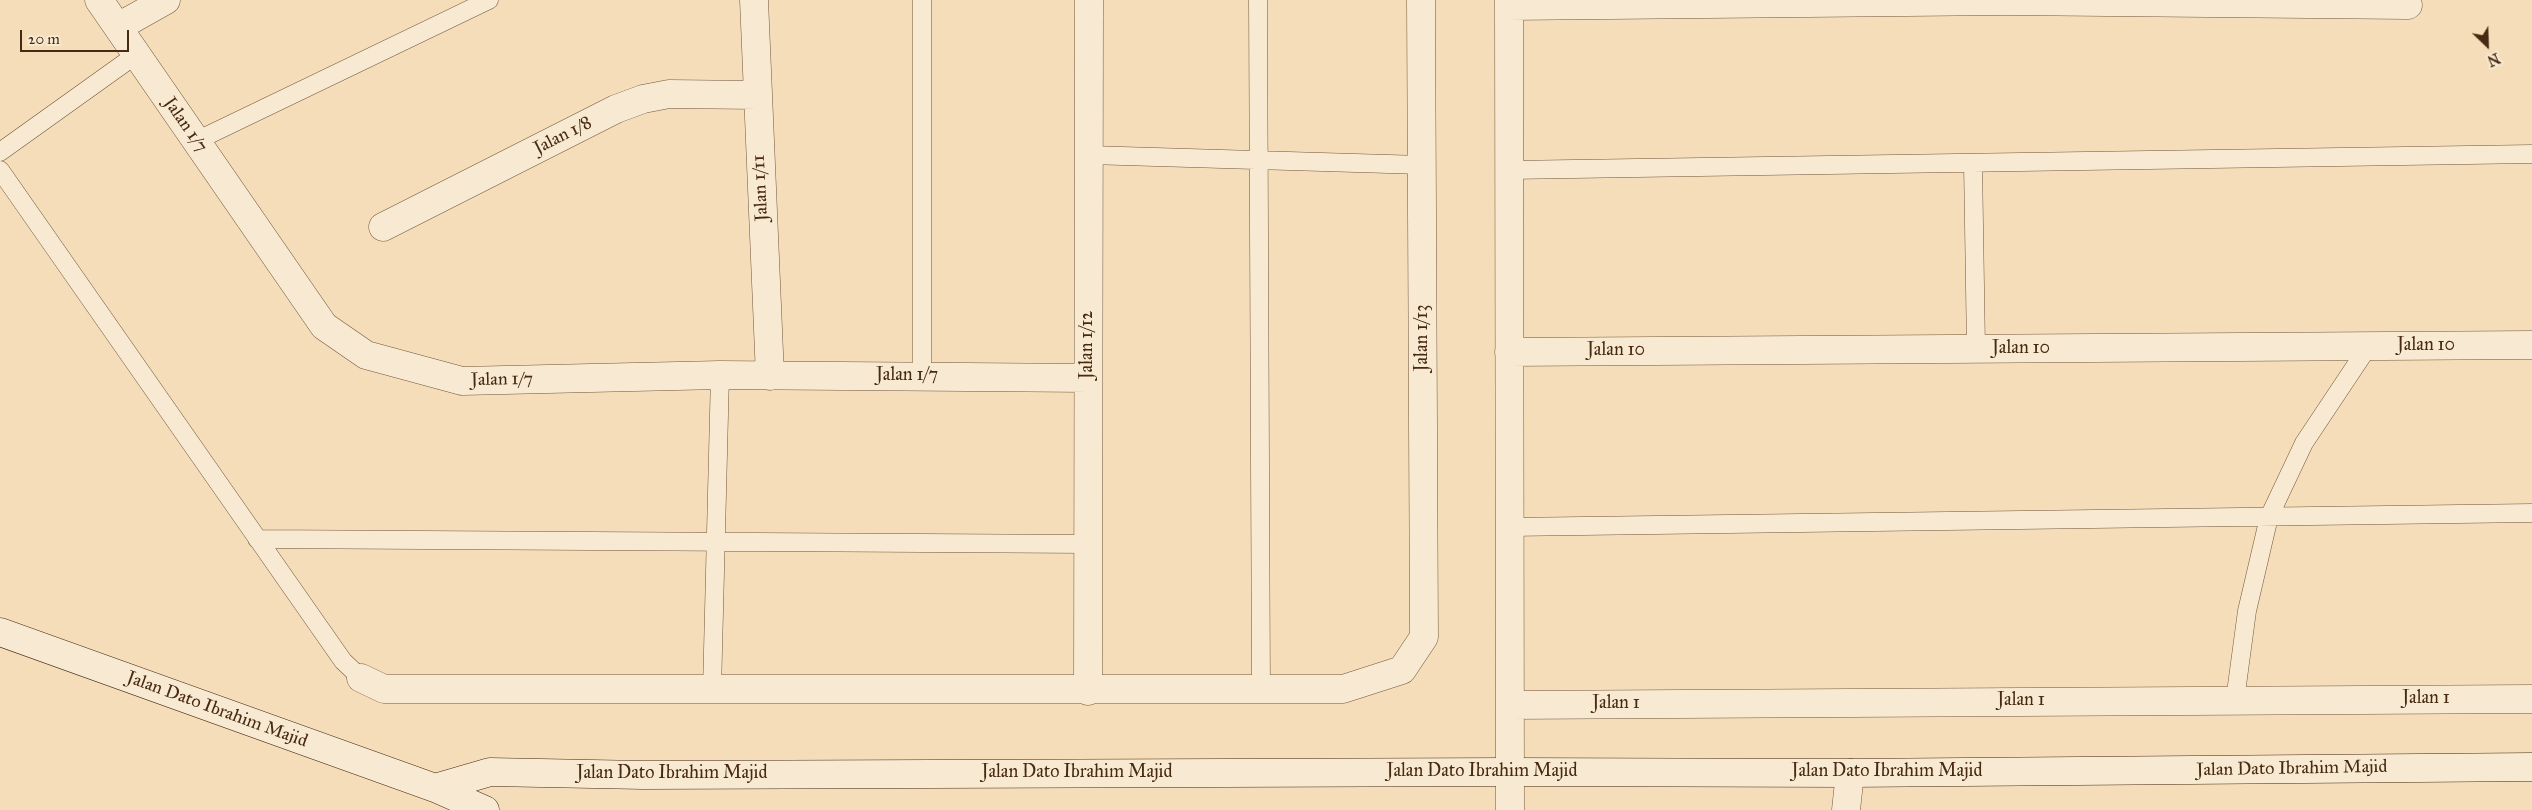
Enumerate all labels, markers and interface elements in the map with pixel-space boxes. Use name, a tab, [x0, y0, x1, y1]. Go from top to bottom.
scale bar	[22, 20, 131, 52]
north arrow	[2462, 20, 2512, 70]
text: 20 m	[28, 30, 60, 48]
text: N	[2484, 49, 2502, 69]
street label: Jalan 1/7	[158, 93, 212, 157]
street label: Jalan 1/8	[530, 112, 596, 160]
street label: Jalan 1/11	[748, 154, 774, 222]
street label: Jalan 1/13	[1412, 305, 1434, 371]
street label: Jalan 1/12	[1077, 311, 1099, 379]
street label: Jalan 10	[2397, 335, 2455, 357]
street label: Jalan 10	[1992, 338, 2050, 360]
street label: Jalan 10	[1587, 340, 1645, 362]
street label: Jalan 1/7	[876, 365, 938, 387]
street label: Jalan 1/7	[471, 369, 533, 391]
street label: Jalan Dato Ibrahim Majid	[124, 667, 310, 753]
street label: Jalan 1	[2402, 688, 2450, 710]
street label: Jalan 1	[1997, 690, 2045, 712]
street label: Jalan 1	[1592, 693, 1640, 715]
street label: Jalan Dato Ibrahim Majid	[2196, 757, 2388, 781]
street label: Jalan Dato Ibrahim Majid	[1387, 761, 1577, 783]
street label: Jalan Dato Ibrahim Majid	[1792, 761, 1982, 783]
street label: Jalan Dato Ibrahim Majid	[982, 762, 1172, 784]
street label: Jalan Dato Ibrahim Majid	[577, 763, 767, 785]

